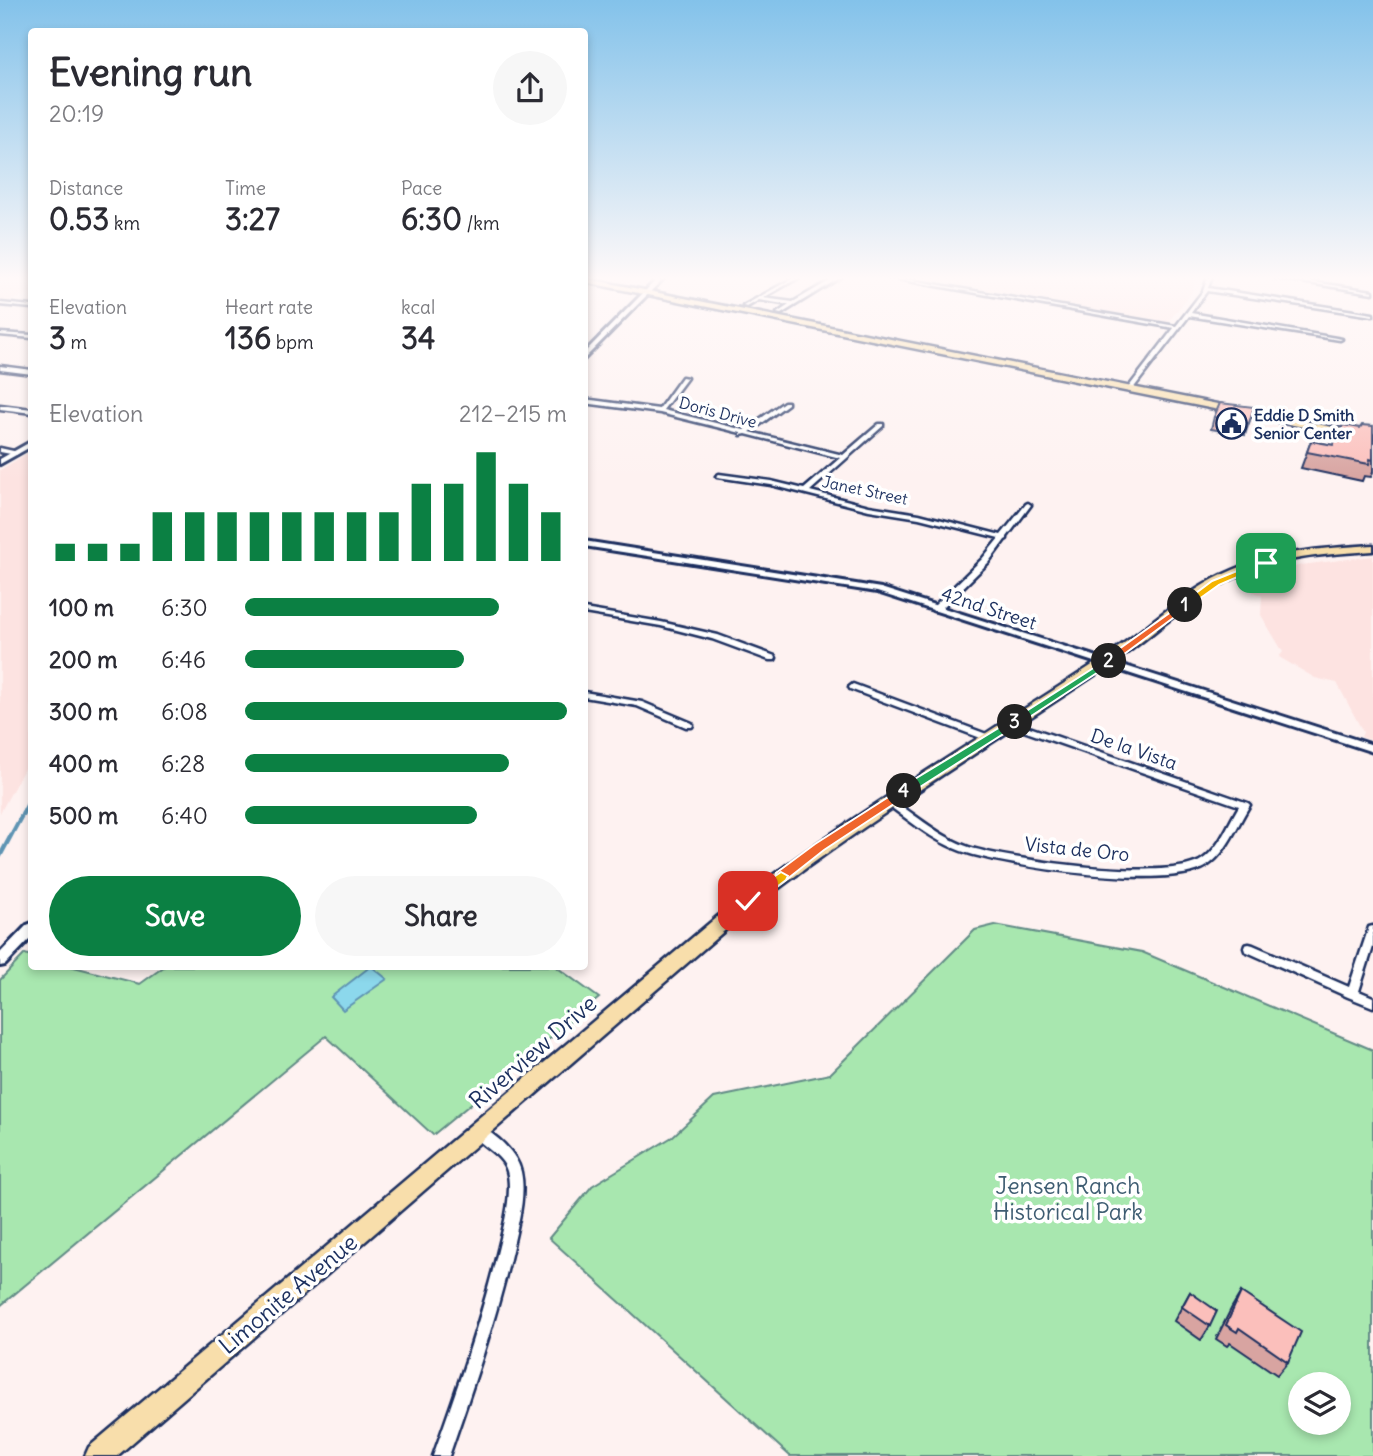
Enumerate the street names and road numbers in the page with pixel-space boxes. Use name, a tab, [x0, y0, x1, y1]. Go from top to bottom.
street label: Doris Drive	[677, 392, 759, 432]
street label: Janet Street	[820, 471, 910, 509]
street label: 42nd Street	[938, 581, 1040, 635]
street label: De la Vista	[1088, 723, 1181, 775]
street label: Vista de Oro	[1023, 832, 1131, 866]
street label: Riverview Drive	[463, 988, 602, 1115]
street label: Limonite Avenue	[213, 1227, 363, 1360]

